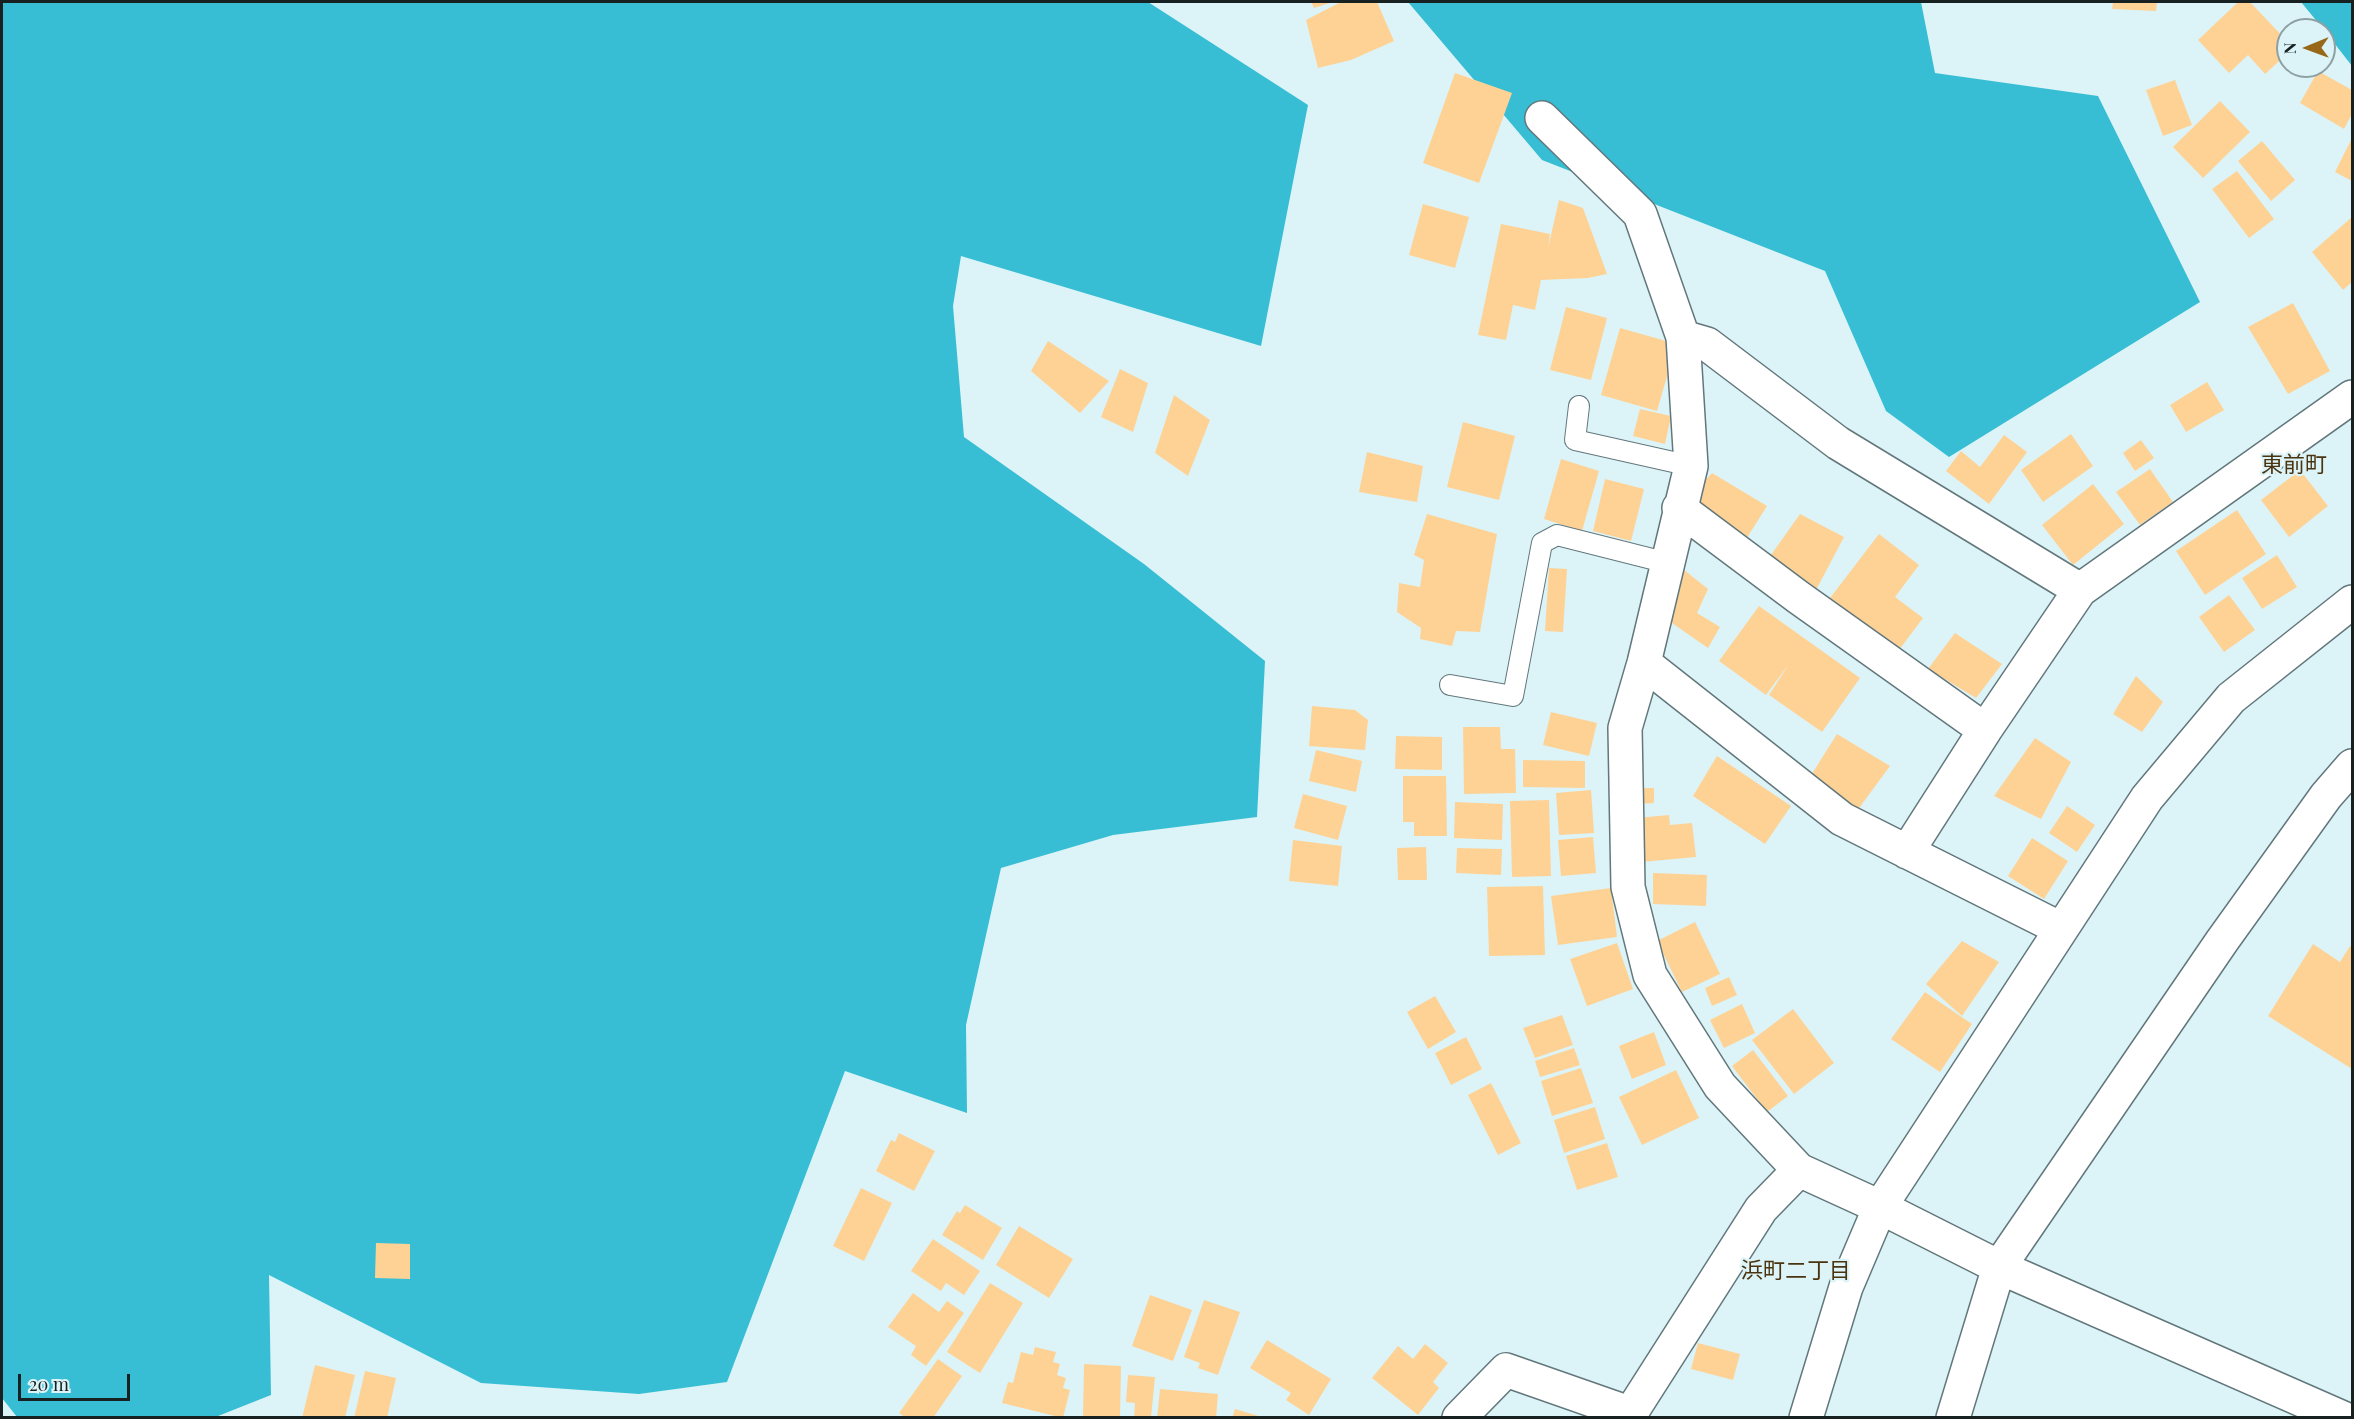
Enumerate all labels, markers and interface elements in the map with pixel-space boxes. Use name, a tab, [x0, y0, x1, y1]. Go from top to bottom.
north arrow	[2276, 18, 2336, 78]
text: N	[2279, 42, 2300, 54]
district label: 東前町	[2261, 452, 2327, 478]
district label: 浜町二丁目	[1741, 1258, 1851, 1284]
scale bar	[21, 1362, 134, 1400]
text: 20 m	[29, 1372, 69, 1396]

